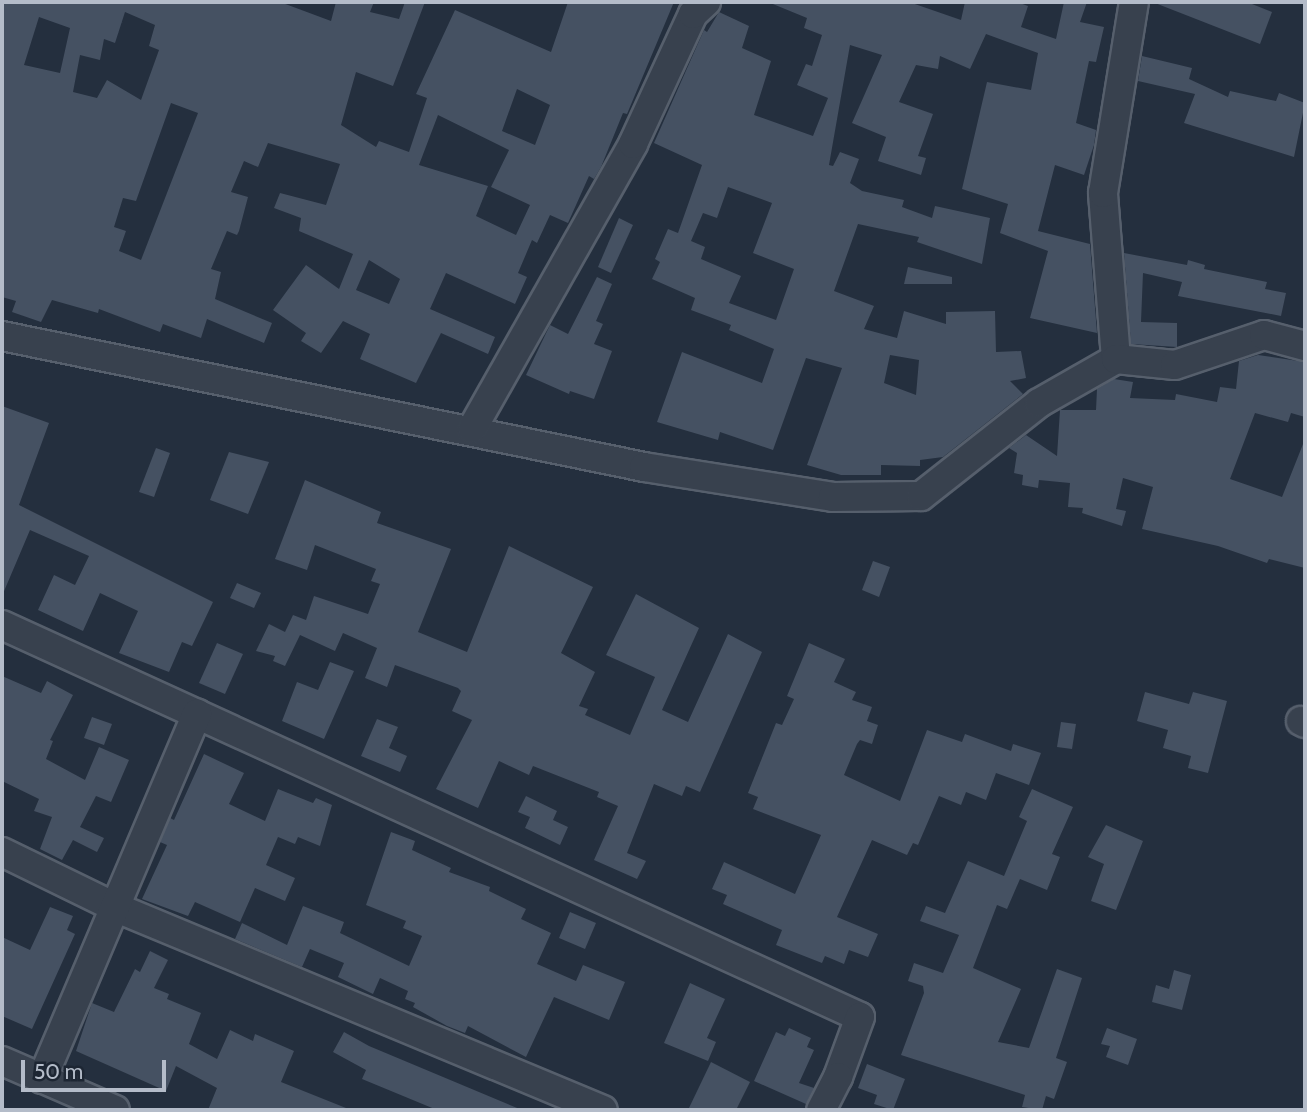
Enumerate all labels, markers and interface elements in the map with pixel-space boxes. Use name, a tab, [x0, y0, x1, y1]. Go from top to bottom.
scale bar	[24, 1046, 170, 1090]
text: 50 m	[34, 1059, 83, 1084]

